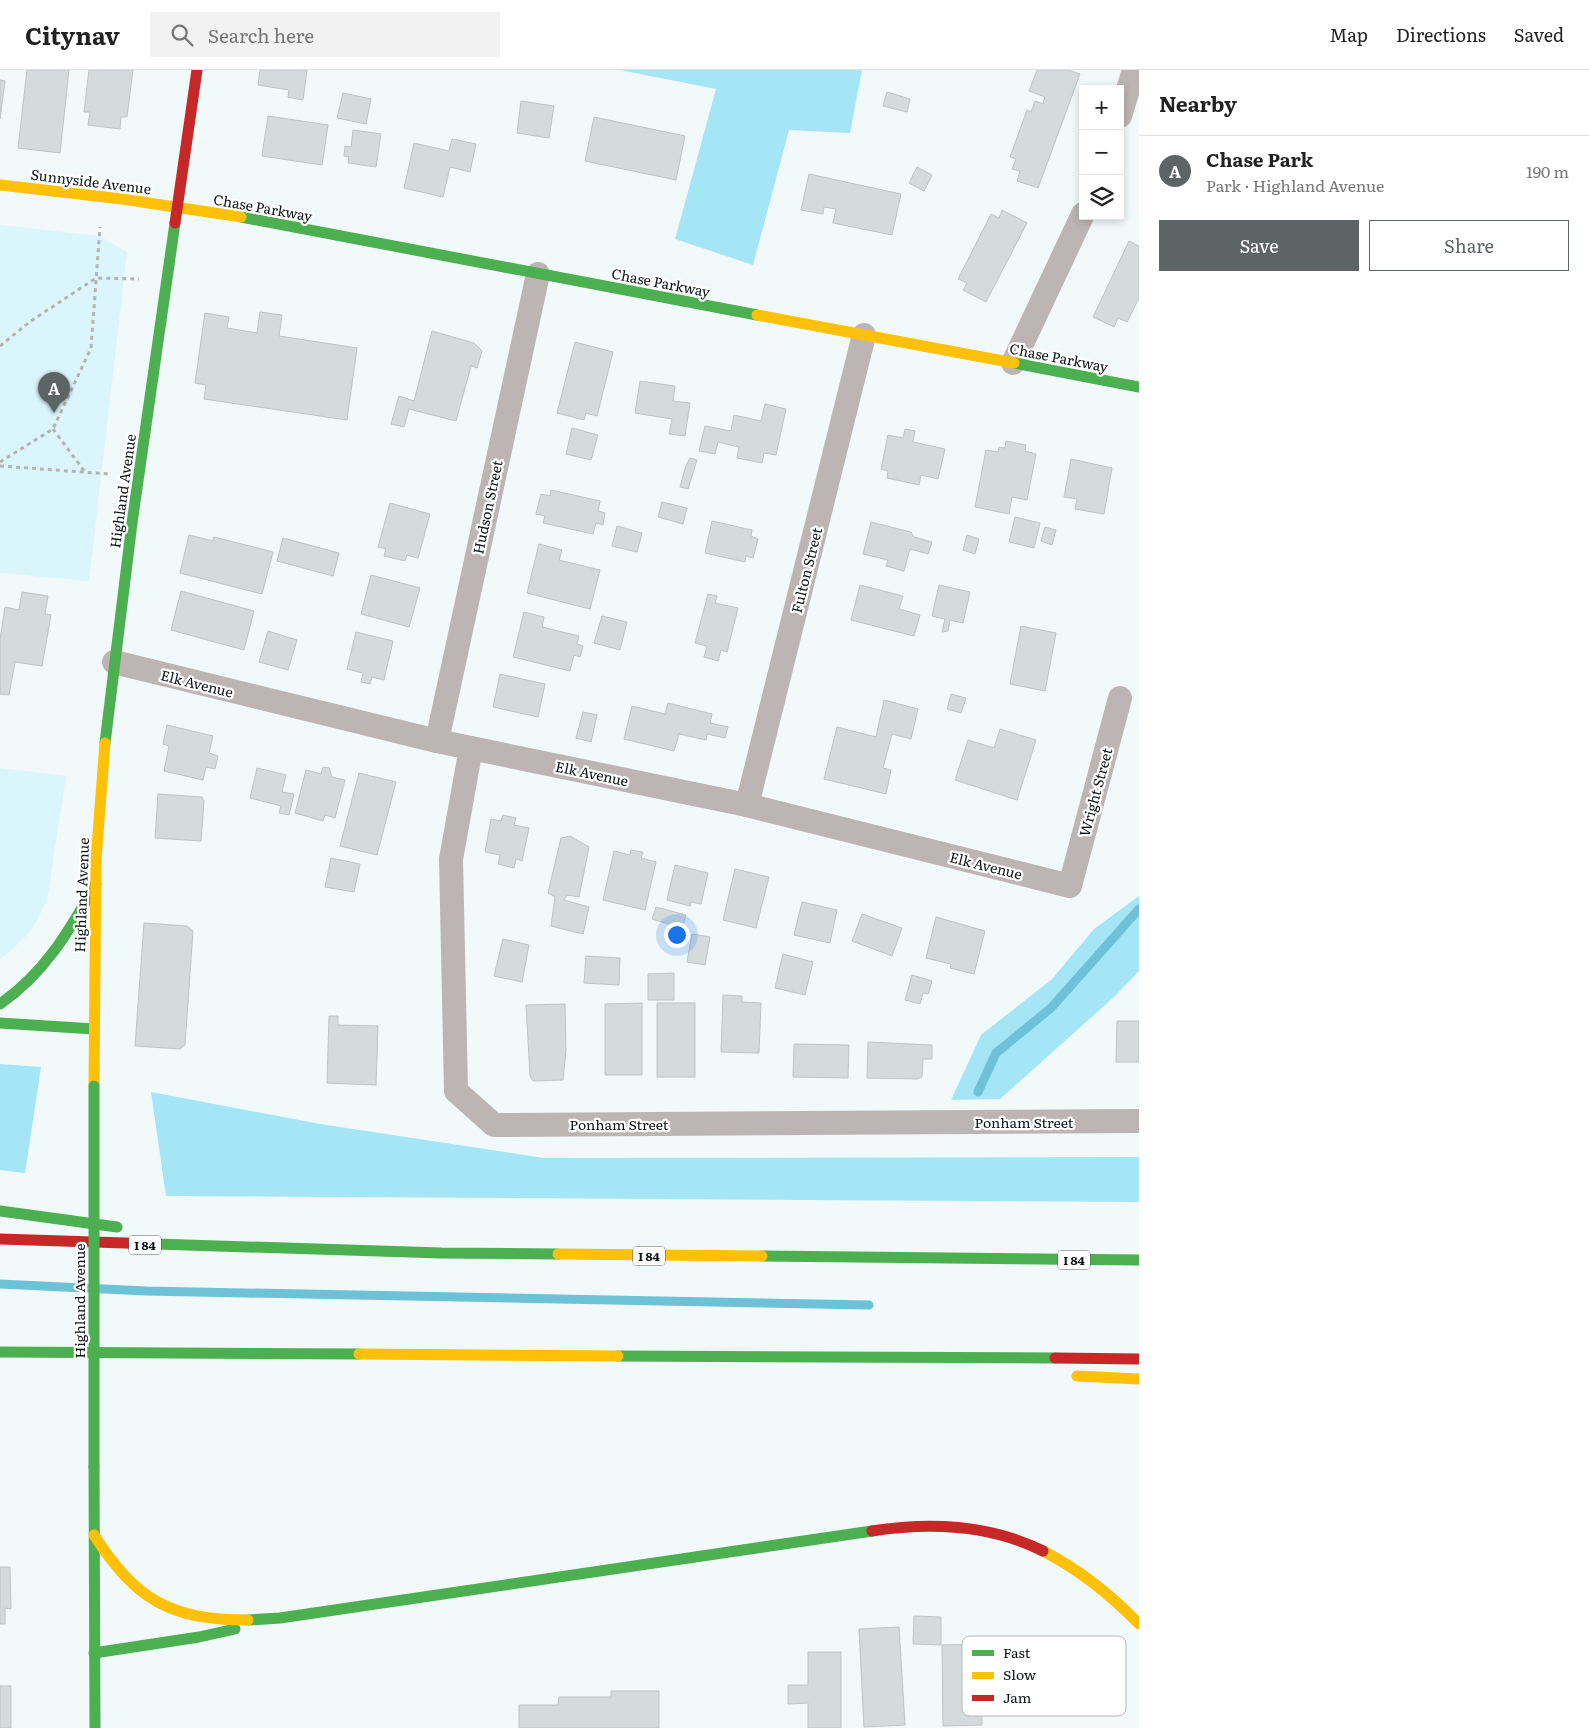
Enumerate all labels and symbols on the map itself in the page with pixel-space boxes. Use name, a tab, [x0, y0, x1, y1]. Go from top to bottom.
street label: Sunnyside Avenue	[30, 164, 152, 198]
street label: Chase Parkway	[212, 188, 315, 226]
street label: Chase Parkway	[610, 263, 713, 302]
street label: Chase Parkway	[1008, 338, 1111, 377]
pin: A	[38, 372, 70, 413]
street label: Highland Avenue	[104, 433, 140, 549]
street label: Hudson Street	[467, 458, 507, 556]
street label: Fulton Street	[786, 525, 826, 615]
street label: Elk Avenue	[159, 664, 235, 702]
street label: Wright Street	[1074, 745, 1117, 838]
street label: Elk Avenue	[554, 756, 630, 790]
street label: Highland Avenue	[69, 837, 93, 953]
street label: Elk Avenue	[948, 846, 1024, 884]
your location	[664, 922, 690, 948]
street label: Ponham Street	[975, 1112, 1074, 1132]
street label: Ponham Street	[570, 1114, 669, 1134]
road number: I 84	[129, 1236, 161, 1254]
street label: Highland Avenue	[69, 1243, 89, 1359]
road number: I 84	[633, 1246, 665, 1266]
road number: I 84	[1058, 1250, 1090, 1270]
legend	[962, 1636, 1126, 1716]
text: Fast	[1003, 1642, 1031, 1662]
text: Slow	[1003, 1664, 1036, 1684]
text: Jam	[1003, 1687, 1032, 1707]

